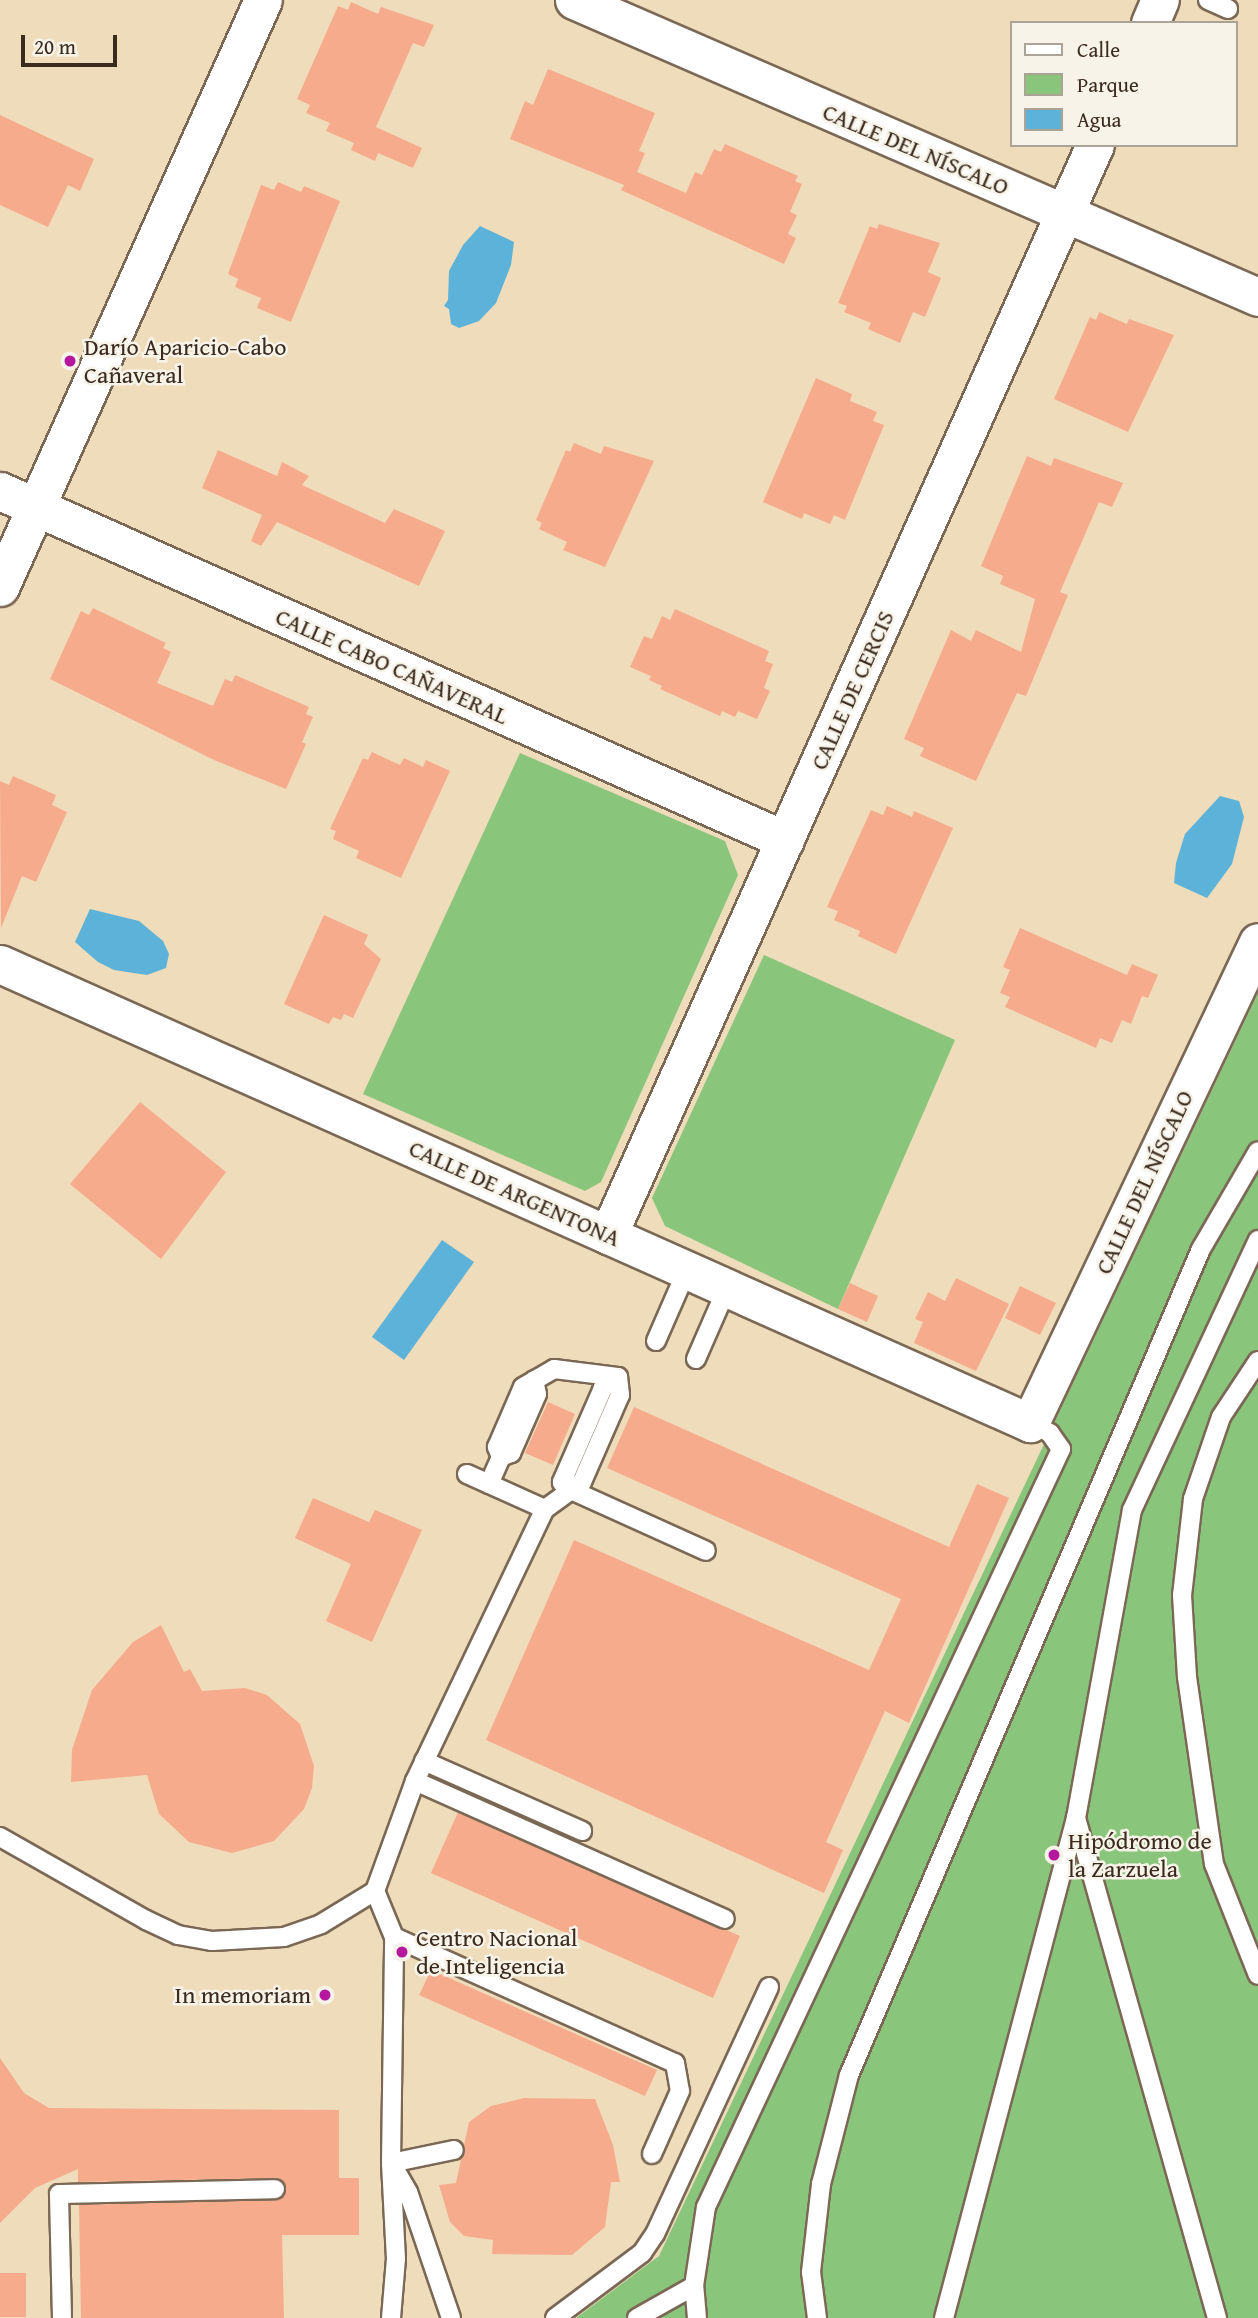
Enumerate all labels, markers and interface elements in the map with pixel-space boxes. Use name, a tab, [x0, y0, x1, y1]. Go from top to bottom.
scale bar	[24, 21, 121, 65]
legend	[1010, 21, 1237, 147]
text: 20 m	[34, 31, 76, 62]
text: Calle	[1077, 34, 1120, 65]
text: Parque	[1077, 69, 1139, 100]
street label: CALLE DEL NÍSCALO	[819, 97, 1013, 201]
text: Agua	[1077, 104, 1121, 135]
place label: Darío Aparicio-Cabo Cañaveral	[84, 333, 286, 389]
marker: Darío Aparicio-Cabo Cañaveral	[62, 353, 78, 369]
street label: CALLE CABO CAÑAVERAL	[271, 602, 513, 730]
street label: CALLE DE CERCIS	[804, 606, 900, 774]
street label: CALLE DEL NÍSCALO	[1089, 1086, 1199, 1278]
street label: CALLE DE ARGENTONA	[405, 1133, 625, 1253]
place label: Hipódromo de la Zarzuela	[1068, 1827, 1212, 1883]
marker: Hipódromo de la Zarzuela	[1046, 1847, 1062, 1863]
place label: Centro Nacional de Inteligencia	[416, 1924, 578, 1980]
marker: Centro Nacional de Inteligencia	[394, 1944, 410, 1960]
place label: In memoriam	[175, 1981, 311, 2009]
marker: In memoriam	[317, 1987, 333, 2003]

